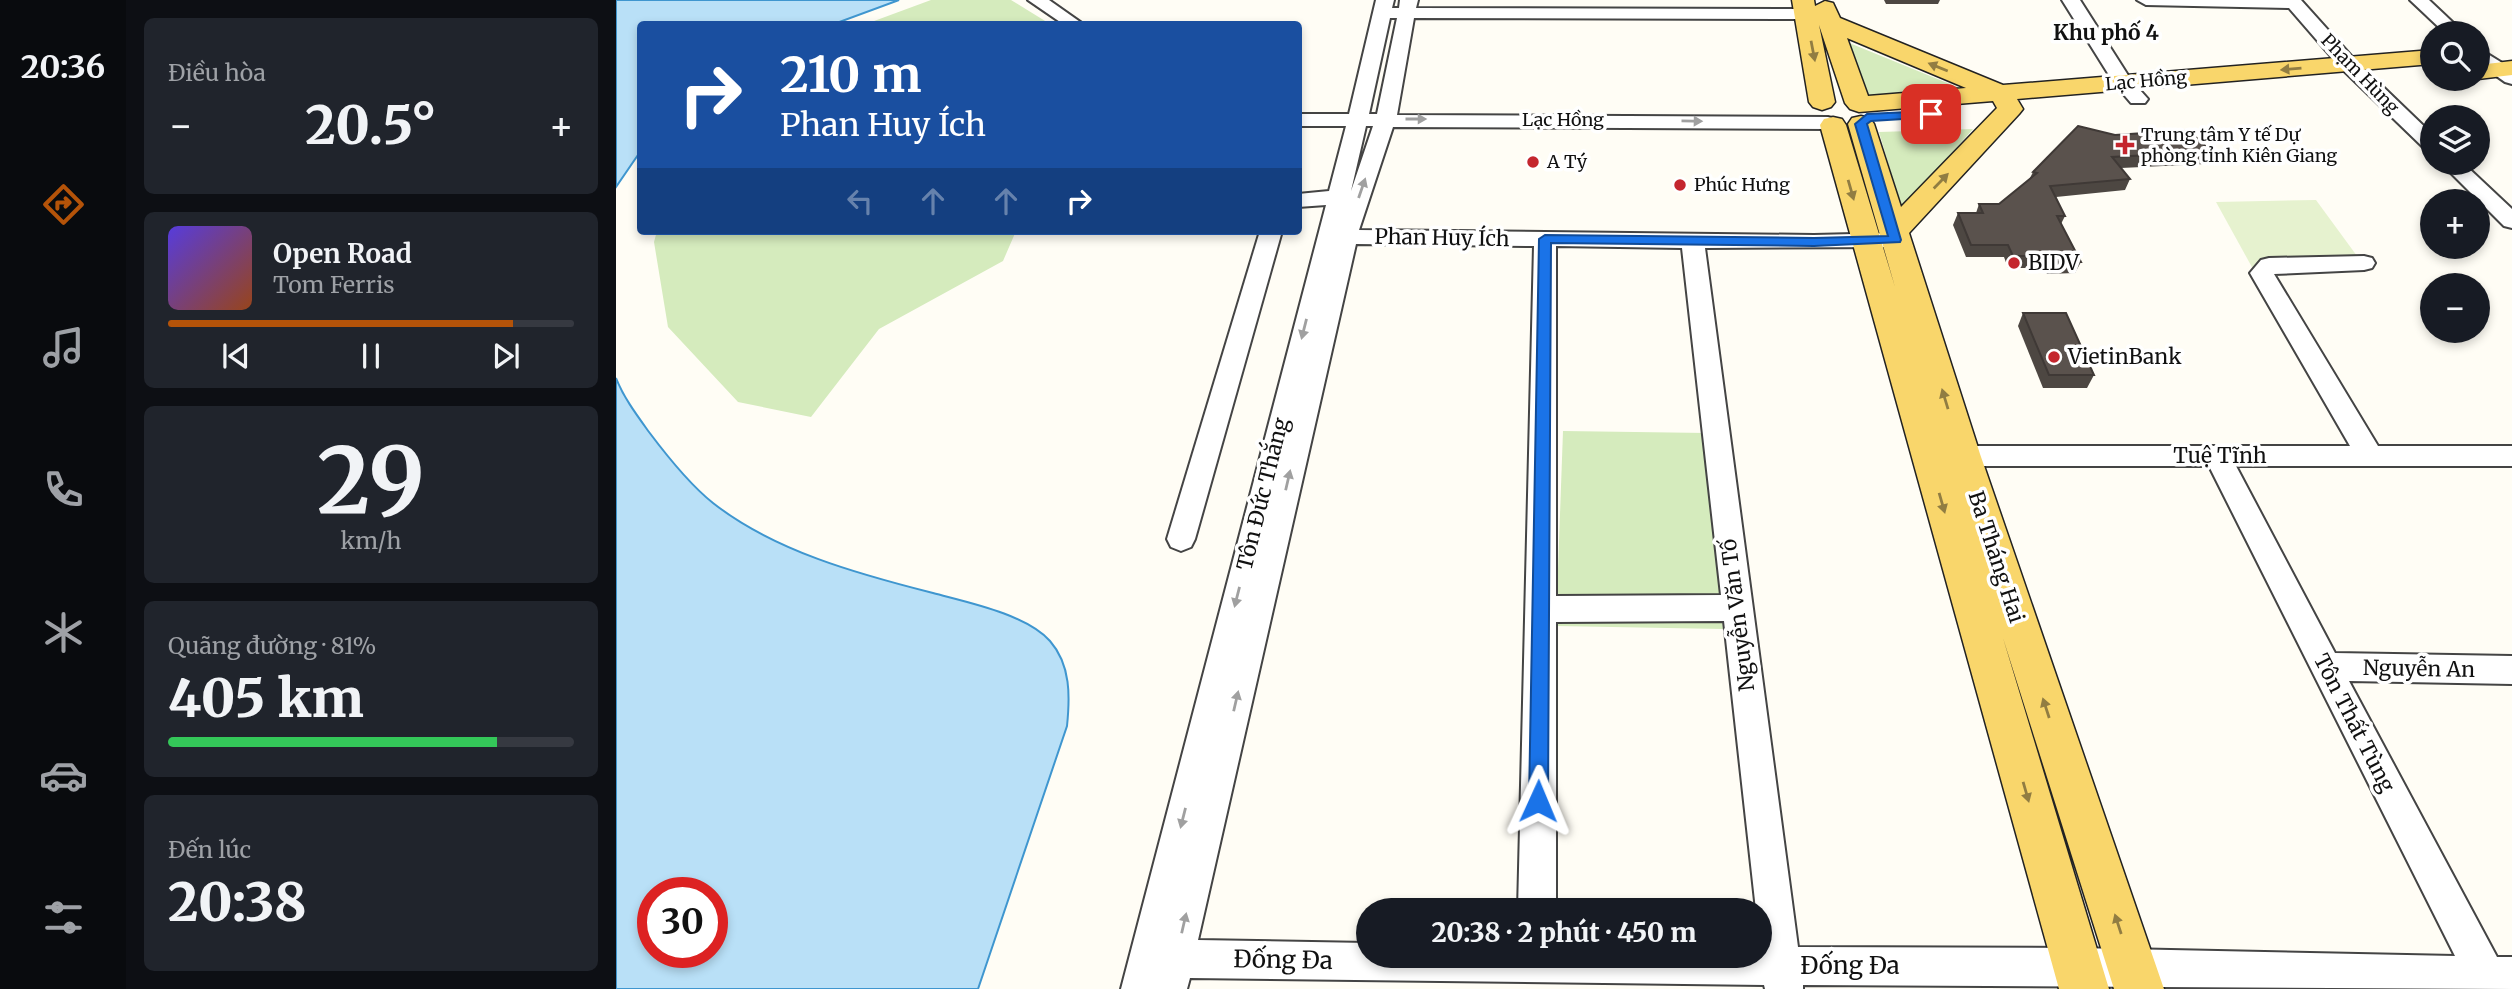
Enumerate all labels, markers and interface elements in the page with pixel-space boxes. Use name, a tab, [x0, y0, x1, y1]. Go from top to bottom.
district label: Khu phố 4	[2053, 19, 2159, 46]
map controls	[2420, 21, 2490, 343]
button: search	[2420, 21, 2490, 91]
street label: Phạm Hùng	[2316, 29, 2404, 119]
one-way arrow	[1808, 40, 1819, 62]
text: 210 m	[780, 44, 921, 105]
text: 20:36	[21, 47, 105, 87]
icon: right	[665, 49, 756, 140]
text: Điều hòa	[168, 58, 266, 87]
one-way arrow	[1928, 61, 1949, 72]
one-way arrow	[2280, 64, 2302, 75]
street label: Lạc Hồng	[2104, 65, 2188, 96]
pin	[1901, 84, 1961, 144]
text: 20.5°	[305, 93, 437, 158]
icon: arrive	[1912, 95, 1950, 133]
text: −	[168, 102, 193, 149]
text: +	[549, 102, 574, 149]
text: Phan Huy Ích	[780, 105, 986, 145]
button: layers	[2420, 105, 2490, 175]
street label: Lạc Hồng	[1522, 108, 1604, 131]
one-way arrow	[1405, 113, 1427, 125]
one-way arrow	[1681, 115, 1703, 127]
place label: Trung tâm Y tế Dự phòng tỉnh Kiên Giang	[2141, 123, 2337, 167]
marker: Trung tâm Y tế Dự phòng tỉnh Kiên Giang	[2115, 135, 2135, 155]
place label: A Tý	[1546, 150, 1588, 173]
marker: A Tý	[1525, 154, 1541, 170]
place label: Phúc Hưng	[1694, 173, 1790, 196]
one-way arrow	[1932, 173, 1949, 190]
marker: Phúc Hưng	[1672, 177, 1688, 193]
one-way arrow	[1357, 178, 1368, 199]
icon: directions	[39, 180, 88, 229]
one-way arrow	[1846, 180, 1857, 202]
icon: left	[841, 182, 879, 220]
icon: ahead	[914, 182, 952, 220]
icon: ahead	[987, 182, 1025, 220]
icon: right	[1060, 182, 1098, 220]
button: +	[2420, 189, 2490, 259]
street label: Phan Huy Ích	[1374, 222, 1510, 252]
text: Open Road	[273, 237, 412, 270]
place label: BIDV	[2028, 249, 2080, 276]
marker: BIDV	[2006, 255, 2022, 271]
text: Tom Ferris	[273, 270, 395, 299]
button: −	[2420, 273, 2490, 343]
one-way arrow	[1298, 318, 1309, 340]
icon: music	[39, 323, 88, 372]
icon: previous	[217, 337, 255, 375]
icon: pause	[352, 337, 390, 375]
icon: next	[487, 337, 525, 375]
place label: VietinBank	[2067, 343, 2182, 370]
marker: VietinBank	[2046, 349, 2062, 365]
one-way arrow	[1939, 388, 1950, 409]
street label: Tôn Đức Thắng	[1228, 414, 1295, 573]
text: 29	[317, 423, 425, 538]
street label: Tuệ Tĩnh	[2173, 442, 2267, 469]
icon: phone	[39, 465, 88, 514]
one-way arrow	[1283, 469, 1294, 491]
street label: Ba Tháng Hai	[1962, 488, 2031, 626]
one-way arrow	[1938, 493, 1948, 514]
text: km/h	[341, 526, 401, 555]
street label: Nguyễn Văn Tố	[1714, 537, 1760, 693]
one-way arrow	[1232, 586, 1243, 608]
icon: climate	[39, 608, 88, 657]
text: Quãng đường · 81%	[168, 631, 376, 660]
street label: Tôn Thất Tùng	[2308, 649, 2401, 797]
street label: Nguyễn An	[2363, 653, 2475, 683]
text: 405 km	[168, 666, 364, 731]
one-way arrow	[1231, 690, 1242, 712]
one-way arrow	[2040, 698, 2051, 719]
icon: car	[39, 751, 88, 800]
position arrow	[1501, 764, 1575, 838]
one-way arrow	[2022, 782, 2032, 803]
one-way arrow	[1177, 807, 1188, 829]
text: Đến lúc	[168, 835, 251, 864]
text: 20:38	[168, 870, 307, 935]
speed limit sign: 30	[637, 877, 728, 968]
icon: filters	[39, 893, 88, 942]
one-way arrow	[1179, 911, 1190, 933]
one-way arrow	[2112, 914, 2123, 935]
text: 20:38 · 2 phút · 450 m	[1431, 916, 1697, 949]
street label: Đống Đa	[1233, 943, 1333, 976]
street label: Đống Đa	[1800, 950, 1900, 981]

